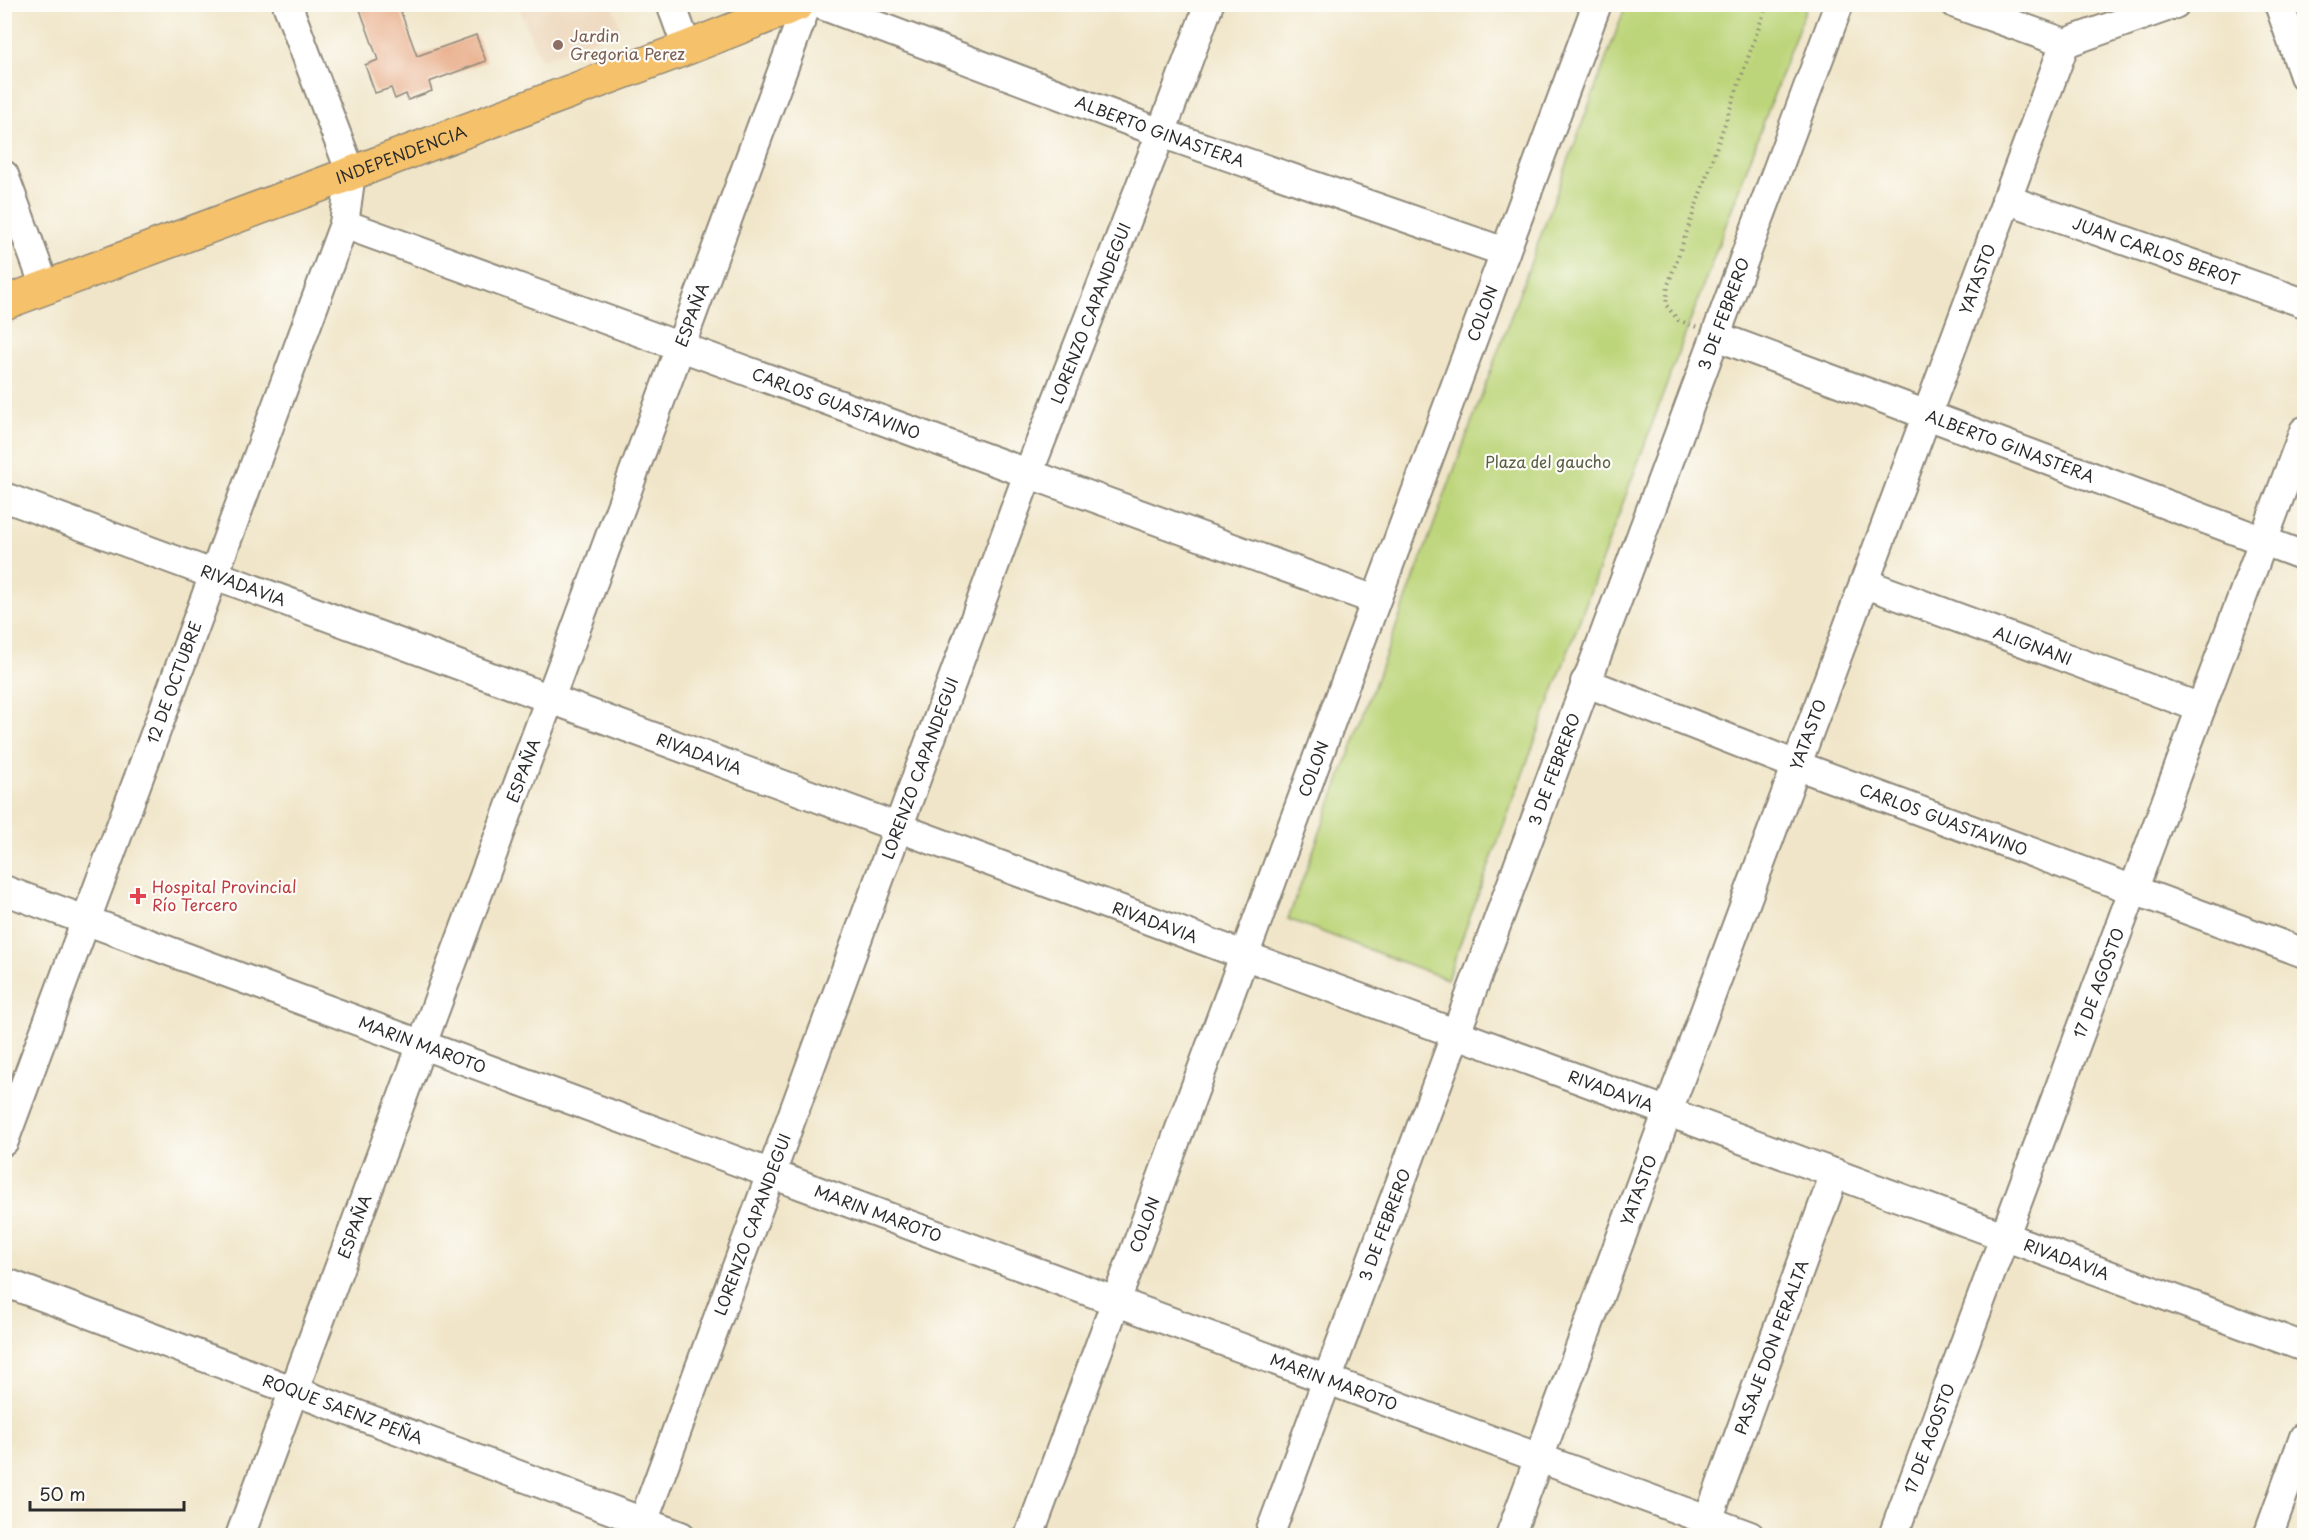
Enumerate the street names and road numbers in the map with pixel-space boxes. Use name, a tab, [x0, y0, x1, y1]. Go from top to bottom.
street label: ALBERTO GINASTERA	[1072, 89, 1248, 172]
street label: INDEPENDENCIA	[332, 118, 470, 189]
street label: JUAN CARLOS BEROT	[2069, 210, 2244, 291]
street label: LORENZO CAPANDEGUI	[1044, 219, 1136, 407]
street label: YATASTO	[1952, 240, 2000, 317]
street label: 3 DE FEBRERO	[1691, 254, 1755, 373]
street label: ESPAÑA	[668, 279, 714, 350]
street label: COLON	[1460, 282, 1503, 344]
street label: CARLOS GUASTAVINO	[749, 361, 924, 444]
street label: ALBERTO GINASTERA	[1923, 403, 2098, 488]
street label: RIVADAVIA	[197, 558, 290, 611]
street label: 12 DE OCTUBRE	[139, 617, 207, 747]
street label: ALIGNANI	[1991, 619, 2076, 670]
street label: LORENZO CAPANDEGUI	[875, 673, 963, 862]
street label: YATASTO	[1783, 696, 1831, 773]
street label: 3 DE FEBRERO	[1521, 709, 1585, 829]
street label: RIVADAVIA	[653, 726, 746, 780]
street label: ESPAÑA	[499, 735, 545, 806]
street label: COLON	[1291, 737, 1334, 800]
street label: CARLOS GUASTAVINO	[1856, 776, 2031, 861]
street label: RIVADAVIA	[1109, 895, 1201, 948]
street label: 17 DE AGOSTO	[2066, 924, 2129, 1041]
street label: MARIN MAROTO	[355, 1009, 490, 1078]
street label: RIVADAVIA	[1565, 1063, 1657, 1117]
street label: LORENZO CAPANDEGUI	[707, 1130, 796, 1318]
street label: YATASTO	[1614, 1151, 1662, 1229]
street label: 3 DE FEBRERO	[1352, 1165, 1416, 1284]
street label: MARIN MAROTO	[811, 1178, 946, 1247]
street label: ESPAÑA	[331, 1191, 376, 1262]
street label: COLON	[1122, 1193, 1165, 1256]
street label: RIVADAVIA	[2021, 1232, 2113, 1285]
street label: PASAJE DON PERALTA	[1727, 1256, 1813, 1438]
street label: MARIN MAROTO	[1267, 1347, 1401, 1416]
street label: ROQUE SAENZ PEÑA	[260, 1367, 427, 1449]
street label: 17 DE AGOSTO	[1897, 1380, 1960, 1497]

